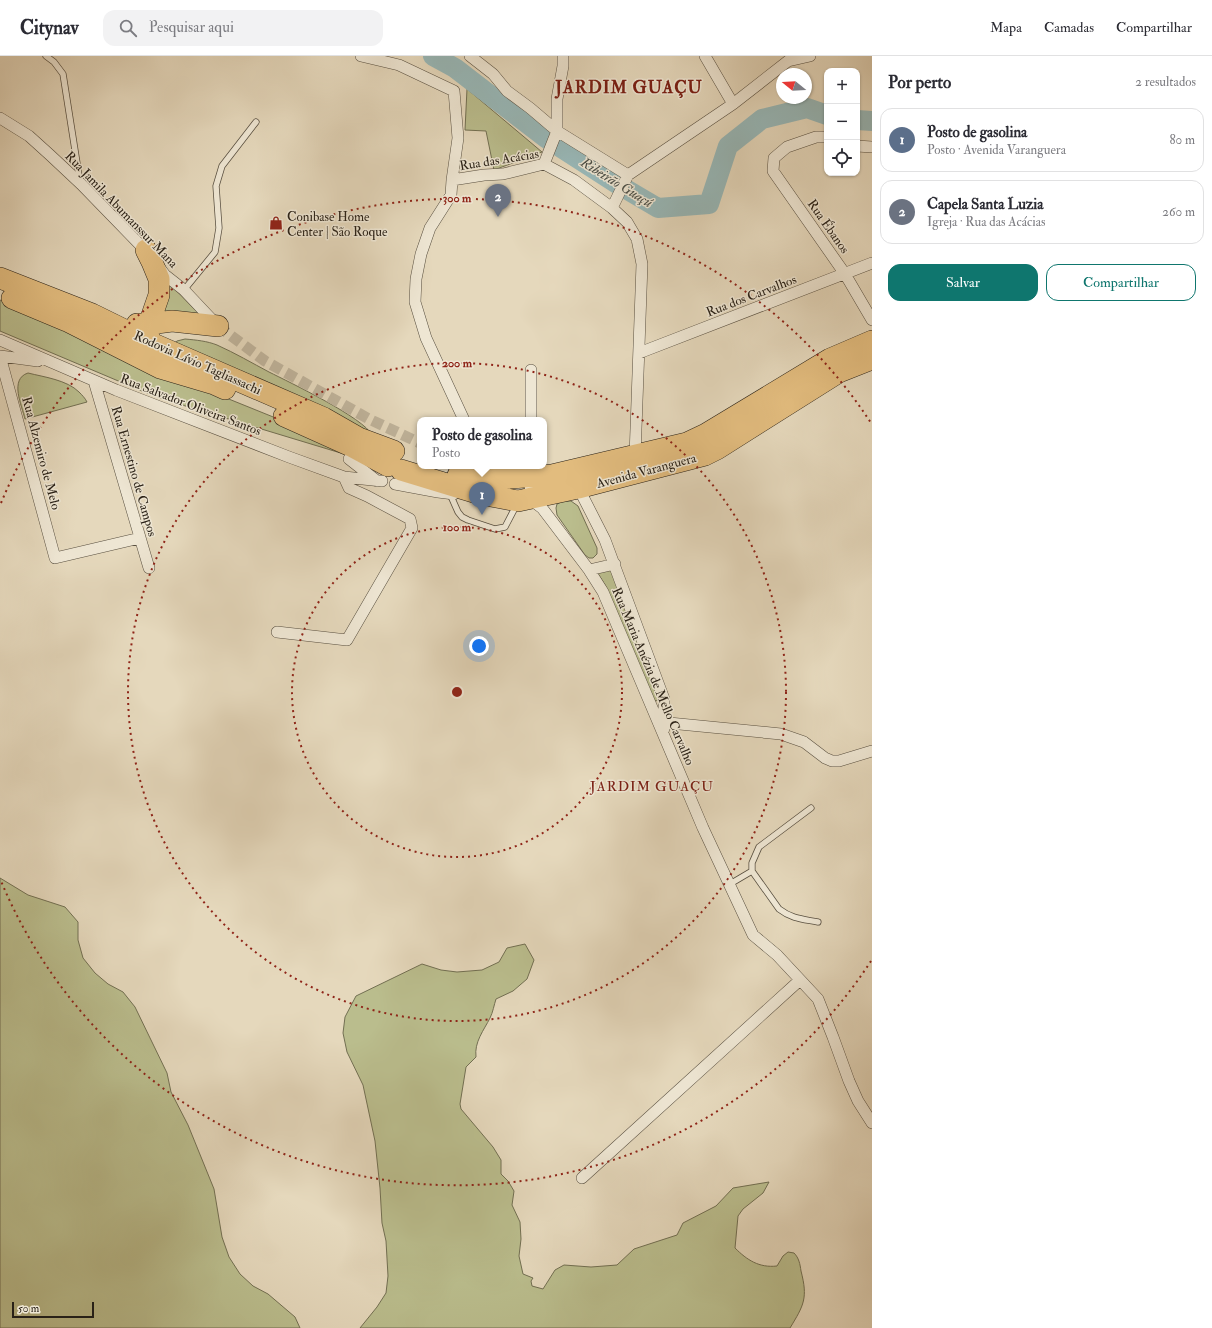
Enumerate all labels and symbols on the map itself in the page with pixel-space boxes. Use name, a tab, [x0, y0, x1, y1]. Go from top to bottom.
north arrow	[776, 68, 812, 104]
district label: JARDIM GUAÇU	[554, 77, 703, 99]
street label: Rua das Acácias	[458, 146, 541, 174]
street label: Rua Jamila Abumanssur Mana	[61, 148, 182, 272]
water label: Ribeirão Guaçú	[577, 153, 656, 211]
pin: 2	[485, 184, 511, 217]
text: 300 m	[443, 191, 472, 206]
street label: Rua Ébanos	[804, 196, 854, 257]
place label: Conibase Home Center | São Roque	[287, 209, 388, 240]
shop icon: Conibase Home Center | São Roque	[268, 215, 284, 231]
street label: Rua dos Carvalhos	[704, 271, 799, 320]
street label: Rodovia Lívio Tagliassachi	[131, 328, 264, 398]
text: 200 m	[442, 356, 473, 371]
street label: Rua Salvador Oliveira Santos	[118, 371, 264, 439]
street label: Rua Alzemiro de Melo	[18, 395, 64, 512]
street label: Rua Ernestino de Campos	[107, 404, 160, 539]
street label: Avenida Varanguera	[594, 450, 699, 492]
pin: 1	[469, 482, 495, 515]
text: 100 m	[443, 520, 472, 535]
street label: Rua Maria Anézia de Mello Carvalho	[608, 585, 698, 768]
your location	[469, 636, 489, 656]
centre of rings	[450, 685, 464, 699]
district label: JARDIM GUAÇU	[589, 778, 714, 795]
scale bar	[12, 1300, 94, 1319]

